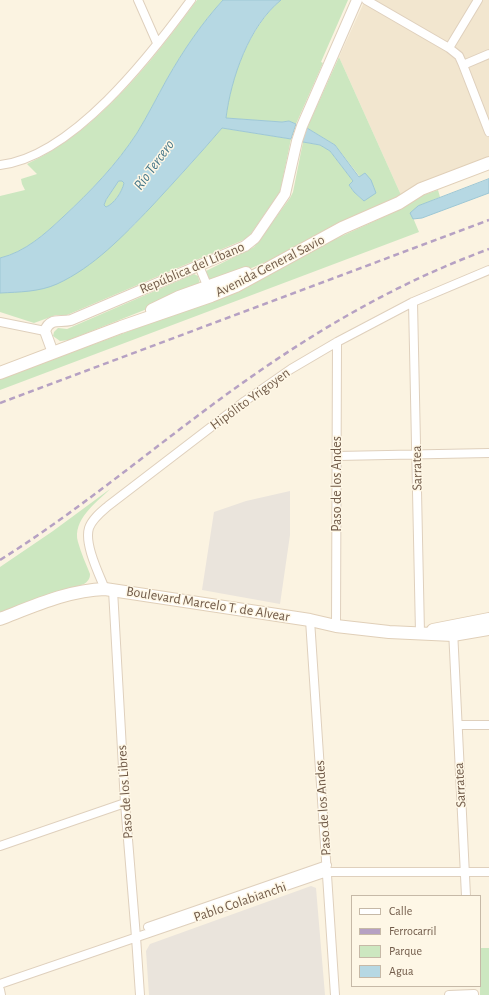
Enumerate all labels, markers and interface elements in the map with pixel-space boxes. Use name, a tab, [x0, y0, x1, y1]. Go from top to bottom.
water label: Río Tercero	[130, 136, 178, 194]
street label: Avenida General Savio	[213, 231, 327, 301]
street label: República del Líbano	[137, 238, 247, 298]
street label: Hipólito Yrigoyen	[207, 364, 293, 434]
street label: Paso de los Andes	[329, 436, 345, 532]
street label: Sarratea	[408, 445, 426, 491]
street label: Boulevard Marcelo T. de Alvear	[125, 583, 291, 625]
street label: Paso de los Libres	[113, 745, 137, 839]
street label: Paso de los Andes	[311, 760, 335, 856]
street label: Sarratea	[450, 762, 470, 808]
street label: Pablo Colabianchi	[191, 878, 289, 926]
legend	[351, 895, 481, 987]
text: Calle	[389, 905, 412, 917]
text: Ferrocarril	[389, 925, 436, 937]
text: Parque	[389, 945, 422, 957]
text: Agua	[389, 965, 413, 977]

